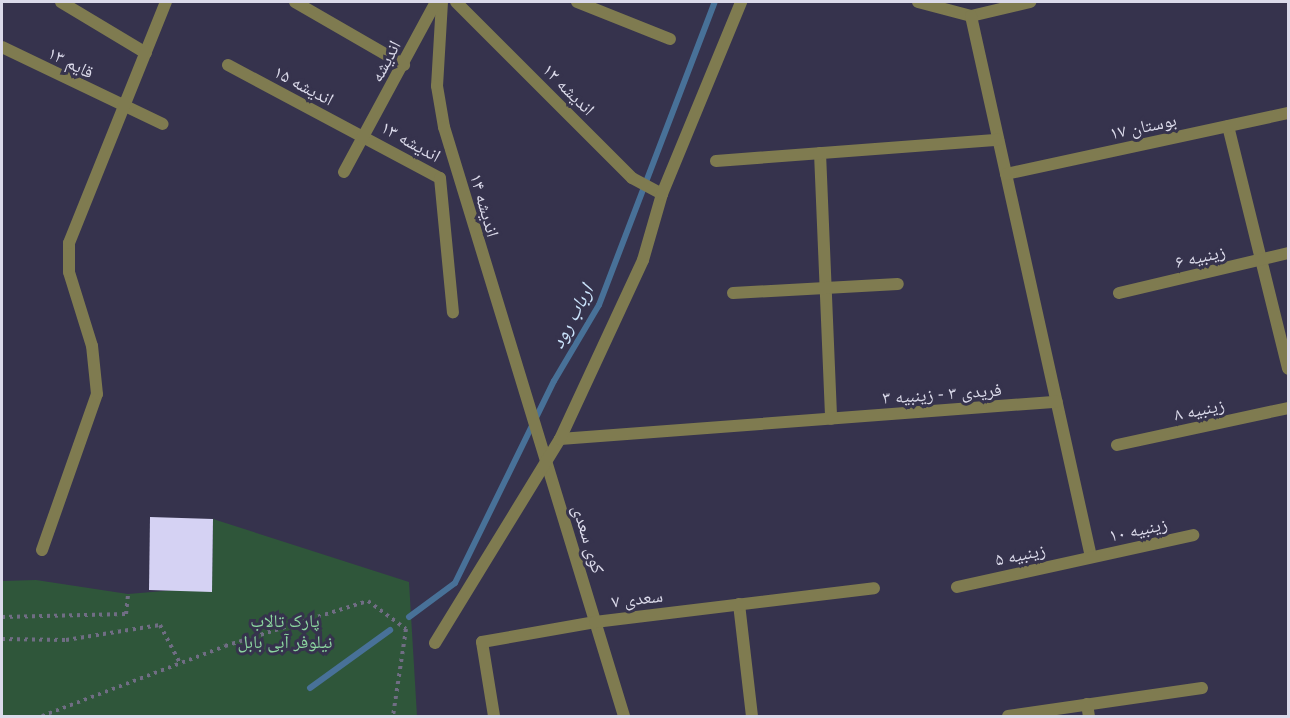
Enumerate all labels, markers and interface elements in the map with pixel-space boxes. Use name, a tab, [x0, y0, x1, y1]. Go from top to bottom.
street label: اندیشه	[365, 37, 405, 85]
street label: قایم ۱۳	[44, 41, 98, 83]
street label: اندیشه ۱۲	[538, 58, 600, 120]
street label: اندیشه ۱۵	[270, 60, 338, 110]
street label: بوستان ۱۷	[1108, 108, 1178, 144]
street label: اندیشه ۱۳	[377, 116, 445, 166]
street label: اندیشه ۱۴	[466, 171, 504, 239]
street label: زینبیه ۶	[1173, 240, 1227, 272]
water label: ارباب رود	[544, 280, 598, 352]
street label: فریدی ۳ - زینبیه ۳	[882, 378, 1002, 408]
street label: زینبیه ۸	[1172, 393, 1226, 425]
street label: کوی سعدی	[568, 502, 610, 576]
street label: زینبیه ۱۰	[1107, 512, 1169, 546]
street label: زینبیه ۵	[993, 538, 1047, 570]
street label: سعدی ۷	[610, 584, 664, 612]
park label: پارک تالاب نیلوفر آبی بابل	[237, 610, 333, 652]

